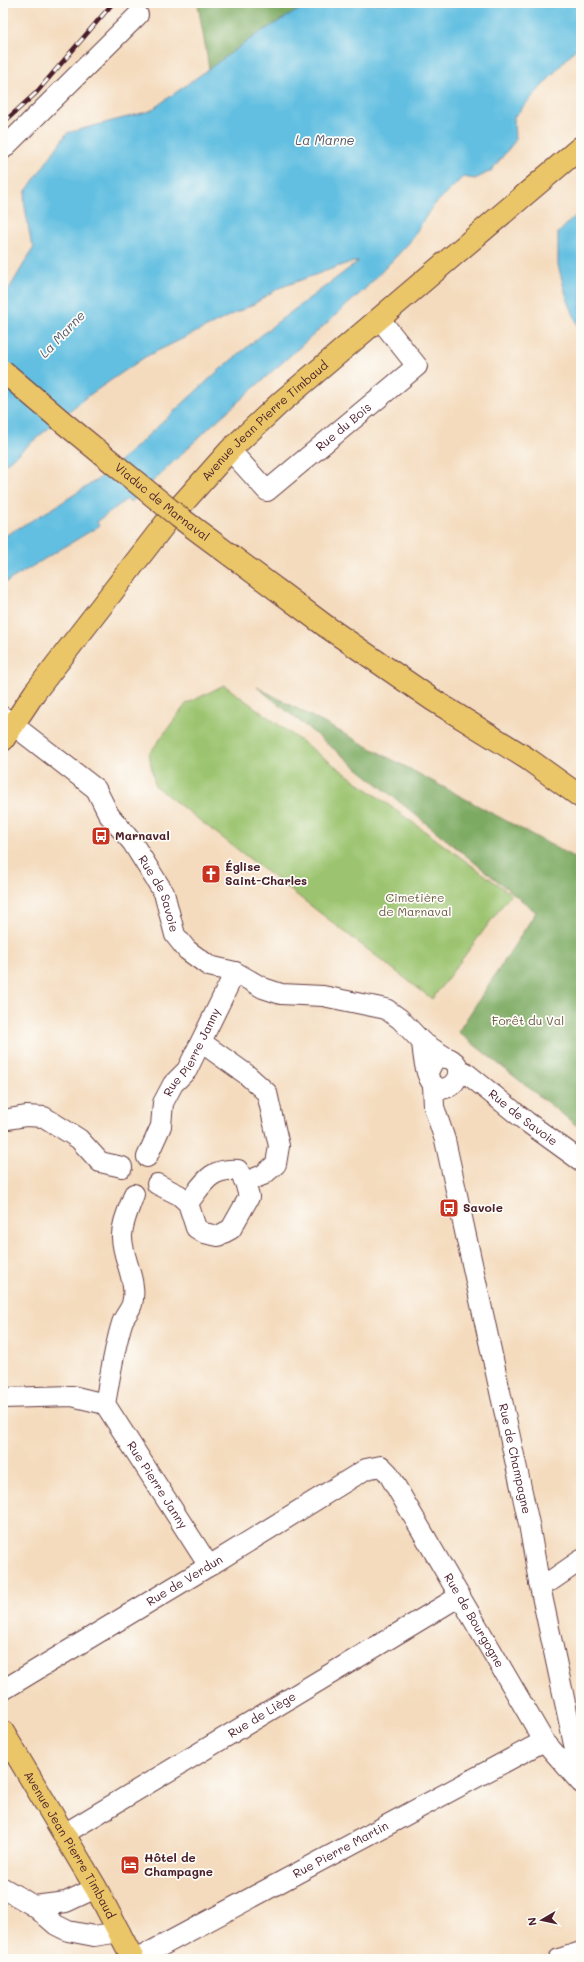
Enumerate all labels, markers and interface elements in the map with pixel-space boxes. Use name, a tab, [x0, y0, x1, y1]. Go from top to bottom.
water label: La Marne	[295, 131, 355, 148]
water label: La Marne	[35, 306, 88, 361]
street label: Avenue Jean Pierre Timbaud	[197, 356, 331, 484]
street label: Rue du Bois	[312, 398, 374, 454]
street label: Viaduc de Marnaval	[112, 459, 213, 544]
bus stop icon: Marnaval	[90, 825, 112, 847]
place label: Marnaval	[115, 827, 170, 843]
street label: Rue de Savoie	[135, 852, 183, 934]
place label: Église Saint-Charles	[225, 858, 307, 888]
church icon: Église Saint-Charles	[200, 863, 222, 885]
park label: Cimetière de Marnaval	[379, 889, 451, 919]
street label: Rue Pierre Janny	[159, 1005, 223, 1099]
park label: Forêt du Val	[492, 1012, 564, 1028]
street label: Rue de Savoie	[486, 1085, 561, 1149]
bus stop icon: Savoie	[438, 1197, 460, 1219]
place label: Savoie	[463, 1199, 503, 1215]
street label: Rue de Champagne	[496, 1402, 536, 1515]
street label: Rue Pierre Janny	[124, 1438, 192, 1531]
street label: Rue de Verdun	[143, 1551, 225, 1609]
street label: Rue de Bourgogne	[441, 1570, 509, 1670]
street label: Rue de Liège	[225, 1688, 298, 1741]
street label: Avenue Jean Pierre Timbaud	[21, 1768, 120, 1921]
street label: Rue Pierre Martin	[290, 1817, 391, 1881]
place label: Hôtel de Champagne	[144, 1849, 213, 1879]
hotel icon: Hôtel de Champagne	[119, 1854, 141, 1876]
north arrow	[522, 1900, 562, 1940]
text: N	[524, 1916, 540, 1927]

